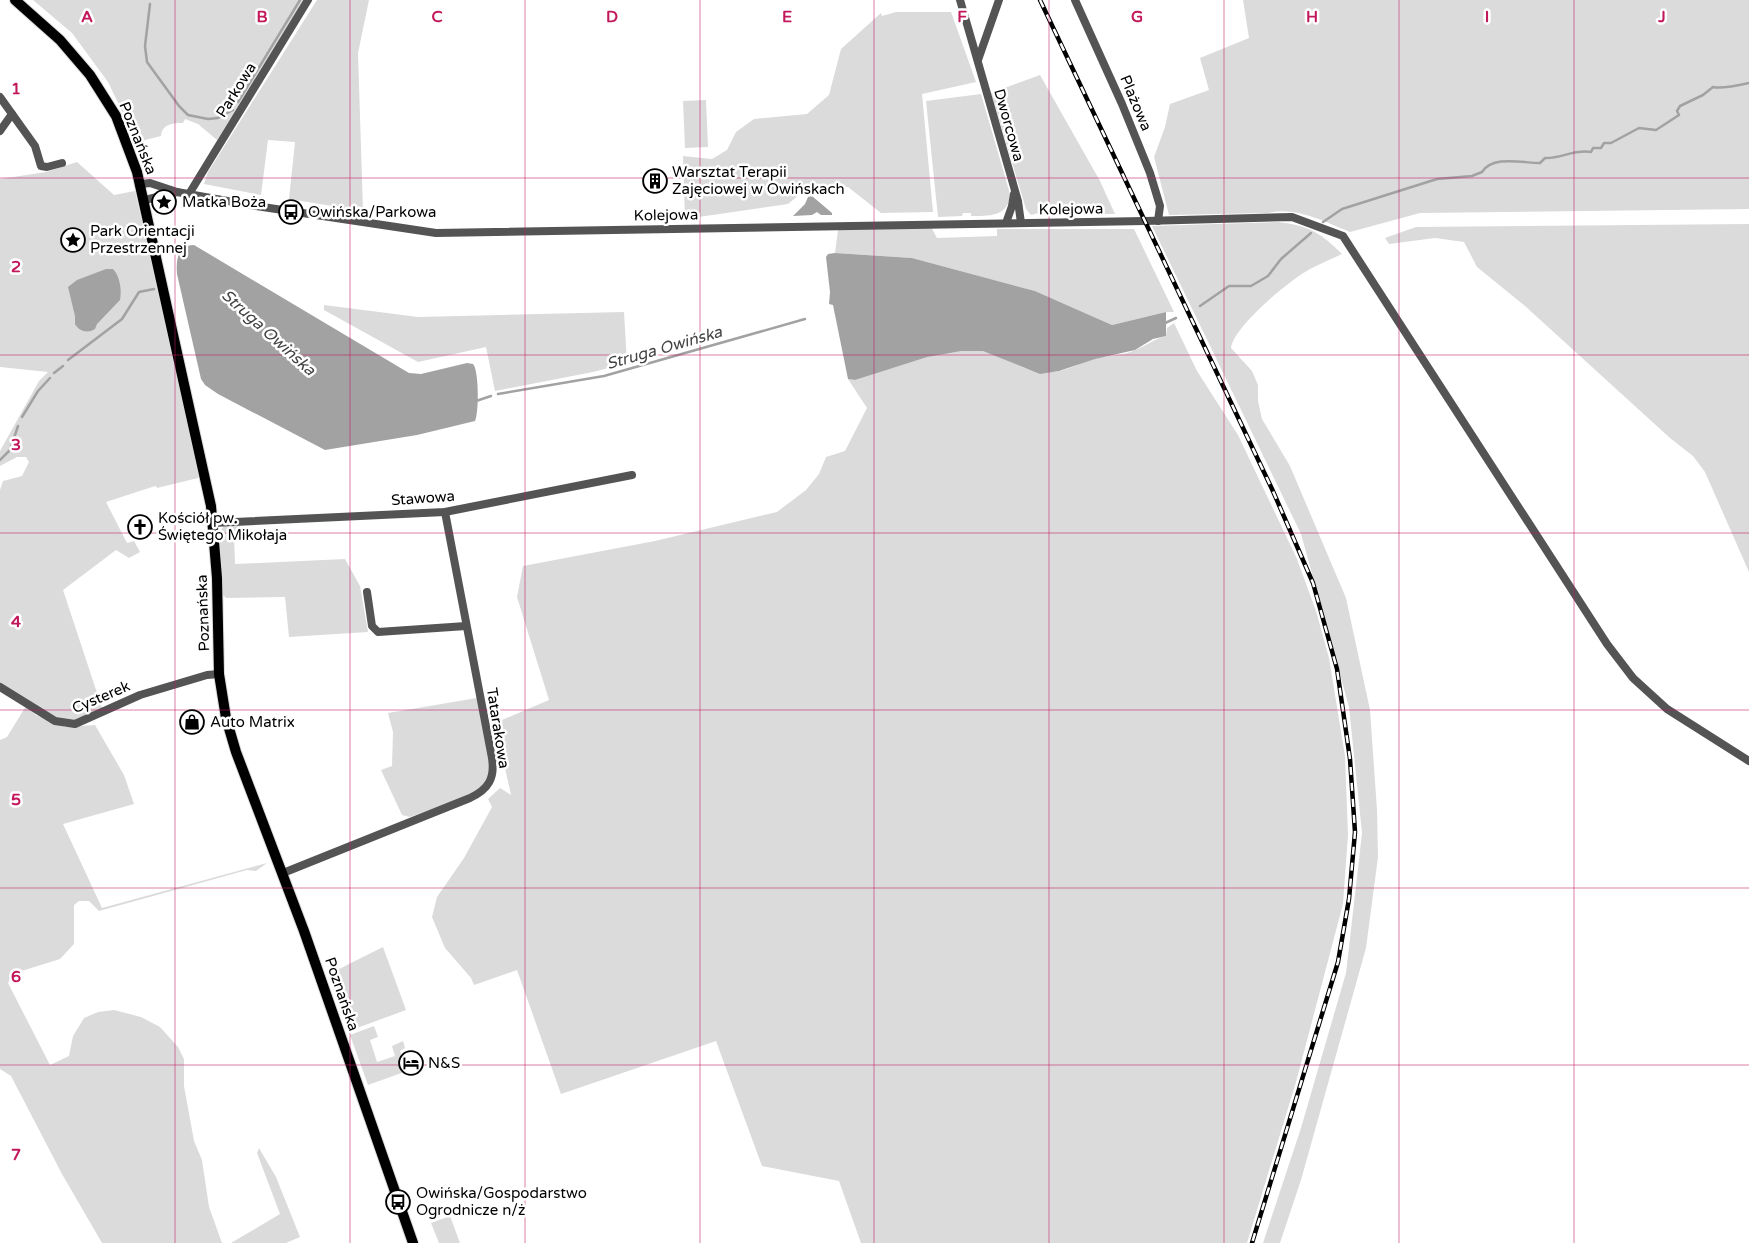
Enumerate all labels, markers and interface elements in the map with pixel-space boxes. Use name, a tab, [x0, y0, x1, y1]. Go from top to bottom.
text: A	[81, 7, 93, 27]
text: B	[256, 7, 268, 27]
text: C	[431, 7, 443, 27]
text: D	[606, 7, 618, 27]
text: E	[782, 7, 792, 27]
text: F	[957, 7, 967, 27]
text: G	[1131, 7, 1143, 27]
text: H	[1306, 7, 1318, 27]
text: I	[1485, 7, 1489, 27]
text: J	[1657, 7, 1666, 27]
street label: Parkowa	[212, 59, 260, 121]
street label: Plażowa	[1116, 72, 1156, 134]
text: 1	[11, 79, 21, 99]
street label: Dworcowa	[990, 87, 1028, 163]
street label: Poznańska	[115, 99, 161, 177]
place label: Warsztat Terapii Zajęciowej w Owińskach	[672, 163, 845, 198]
building icon: Warsztat Terapii Zajęciowej w Owińskach	[642, 168, 668, 194]
place icon: Matka Boża	[151, 189, 177, 215]
place label: Matka Boża	[182, 193, 266, 211]
bus stop icon: Owińska/Parkowa	[278, 199, 304, 225]
street label: Kolejowa	[1039, 199, 1103, 219]
place label: Owińska/Parkowa	[308, 203, 436, 221]
street label: Kolejowa	[634, 205, 698, 225]
place label: Park Orientacji Przestrzennej	[90, 222, 195, 257]
place icon: Park Orientacji Przestrzennej	[60, 227, 86, 253]
text: 2	[11, 257, 21, 277]
water label: Struga Owińska	[217, 285, 320, 381]
water label: Struga Owińska	[604, 322, 725, 374]
text: 3	[11, 435, 21, 455]
street label: Stawowa	[390, 487, 456, 509]
place label: Kościół pw. Świętego Mikołaja	[158, 509, 287, 544]
church icon: Kościół pw. Świętego Mikołaja	[127, 514, 153, 540]
street label: Poznańska	[193, 574, 213, 652]
text: 4	[11, 612, 21, 632]
street label: Cysterek	[69, 677, 133, 717]
street label: Tatarakowa	[483, 686, 513, 770]
shop icon: Auto Matrix	[179, 709, 205, 735]
place label: Auto Matrix	[210, 713, 295, 731]
text: 5	[11, 790, 21, 810]
street label: Poznańska	[321, 955, 363, 1033]
text: 6	[11, 967, 21, 987]
hotel icon: N&S	[398, 1050, 424, 1076]
place label: N&S	[428, 1054, 460, 1072]
text: 7	[11, 1145, 21, 1165]
place label: Owińska/Gospodarstwo Ogrodnicze n/ż	[416, 1184, 587, 1219]
bus stop icon: Owińska/Gospodarstwo Ogrodnicze n/ż	[385, 1189, 411, 1215]

